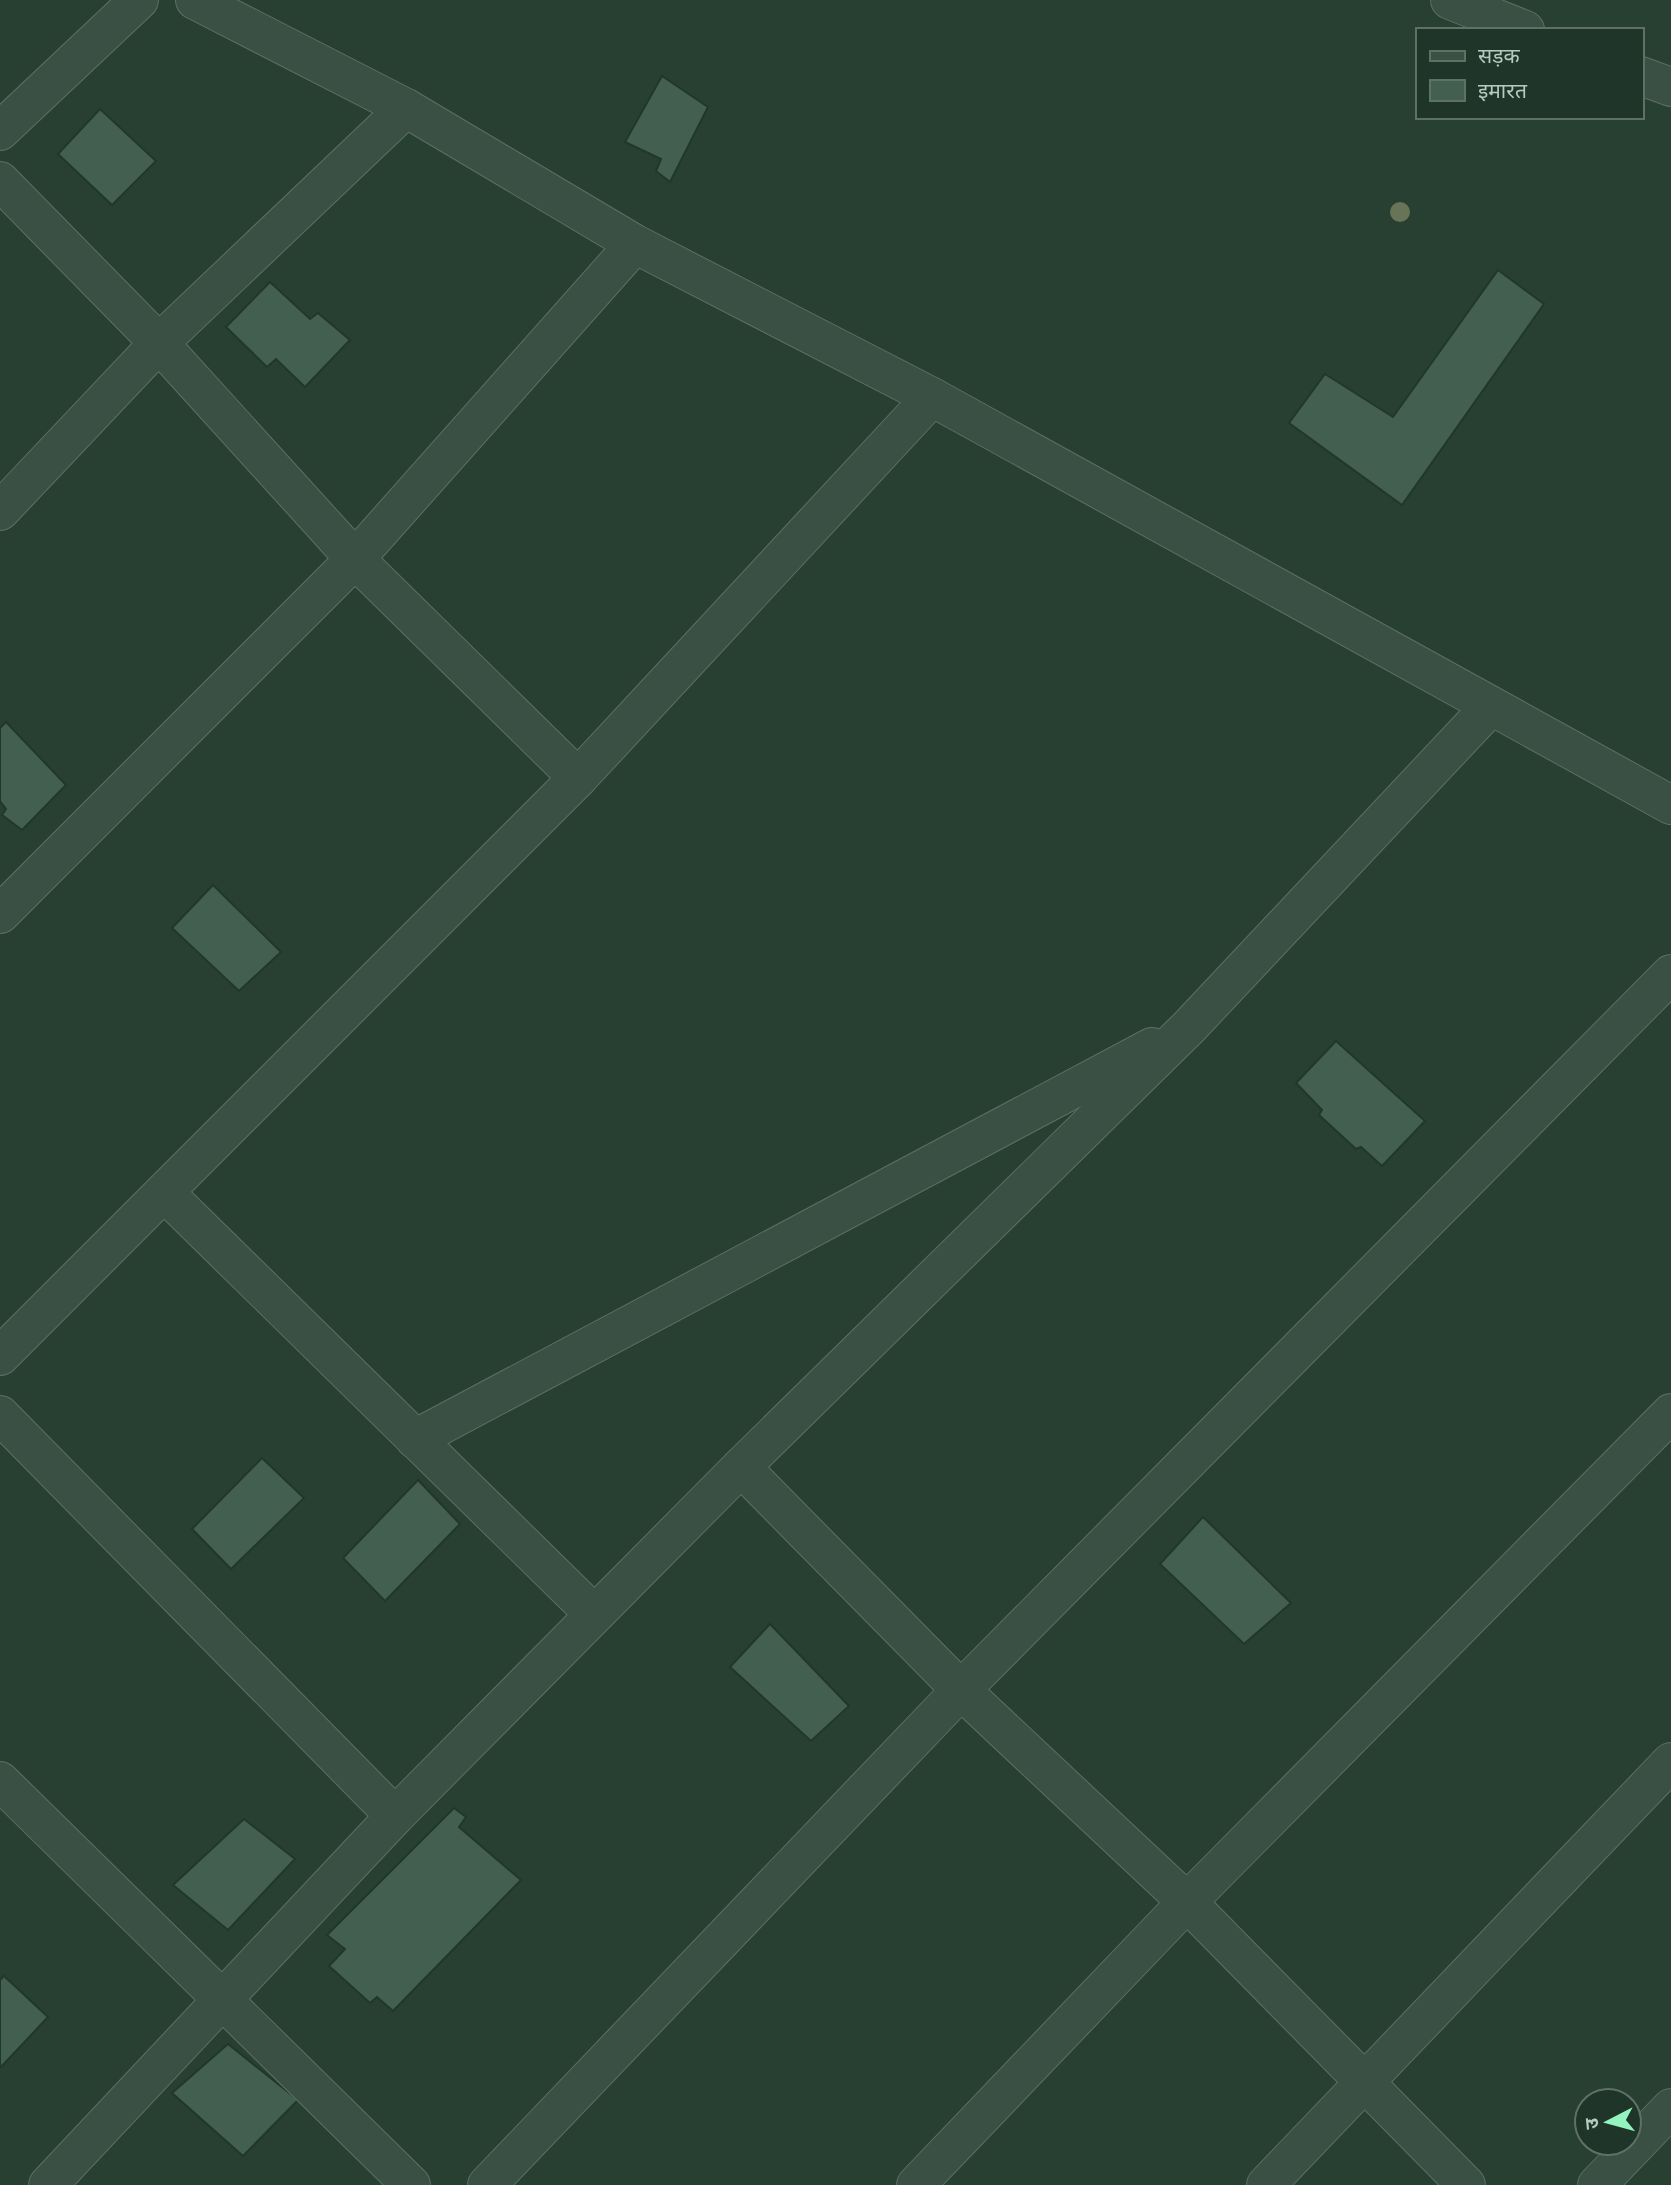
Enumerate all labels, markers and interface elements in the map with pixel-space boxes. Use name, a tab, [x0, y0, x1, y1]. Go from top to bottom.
legend	[1416, 28, 1643, 119]
text: सड़क	[1478, 43, 1520, 68]
text: इमारत	[1478, 78, 1528, 103]
north arrow	[1573, 2087, 1643, 2157]
text: उ	[1579, 2116, 1604, 2130]

